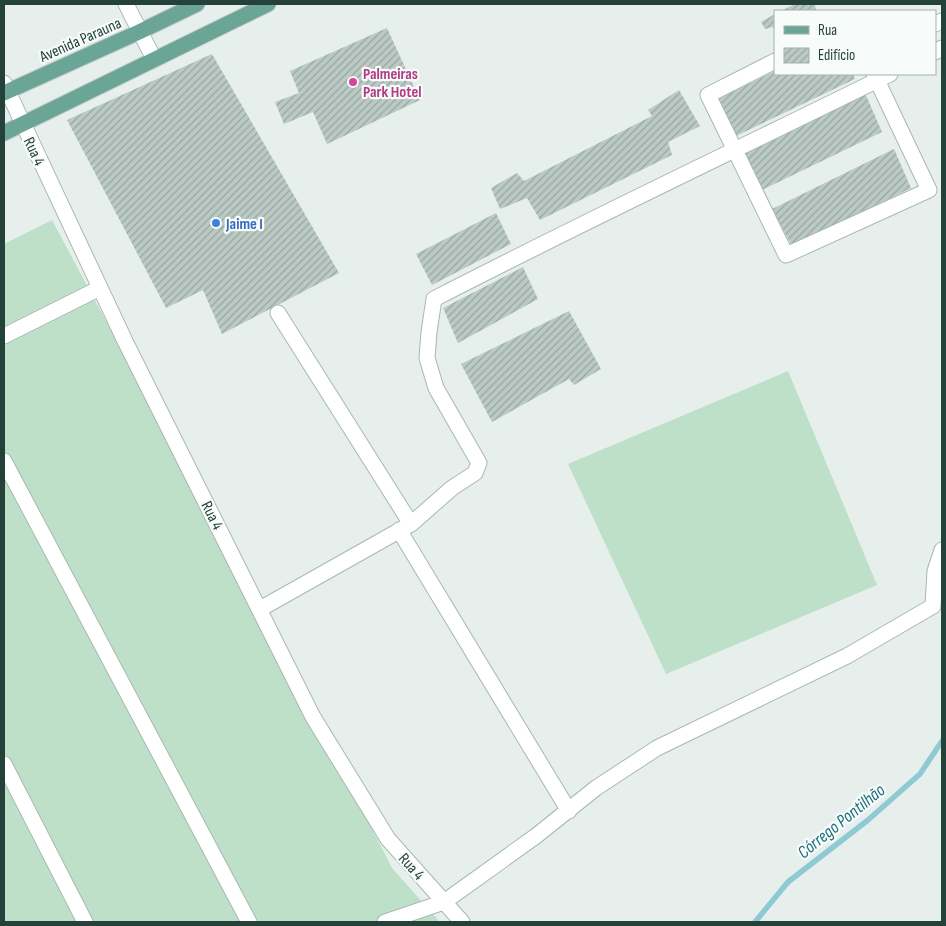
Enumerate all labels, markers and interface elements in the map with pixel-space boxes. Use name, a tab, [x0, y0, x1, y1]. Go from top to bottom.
legend	[774, 10, 936, 75]
street label: Avenida Parauna	[36, 14, 124, 67]
text: Rua	[818, 21, 837, 40]
text: Edifício	[818, 46, 855, 65]
place label: Palmeiras Park Hotel	[363, 65, 422, 102]
marker: Palmeiras Park Hotel	[347, 76, 359, 88]
street label: Rua 4	[19, 134, 49, 169]
place label: Jaime I	[225, 215, 263, 234]
marker: Jaime I	[210, 217, 222, 229]
street label: Rua 4	[197, 498, 227, 533]
water label: Córrego Pontilhão	[793, 779, 890, 863]
street label: Rua 4	[394, 850, 428, 885]

